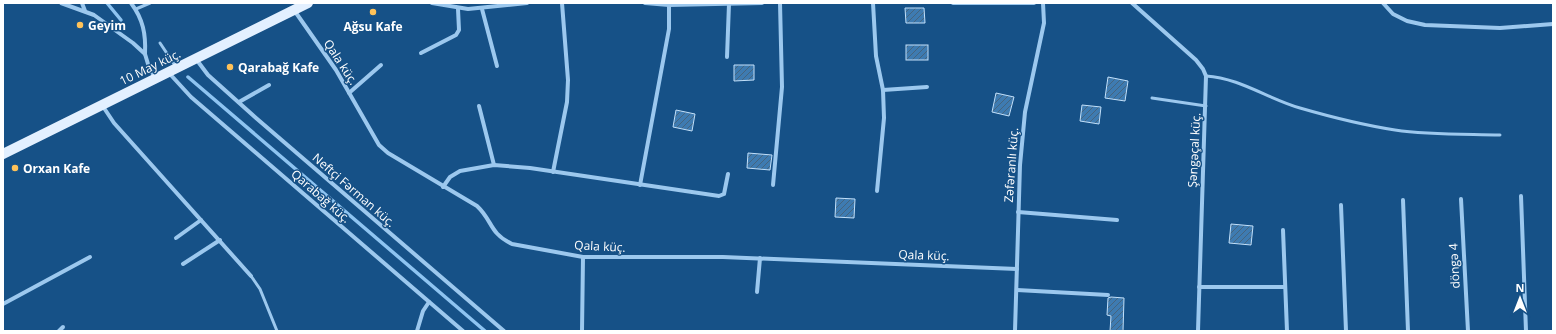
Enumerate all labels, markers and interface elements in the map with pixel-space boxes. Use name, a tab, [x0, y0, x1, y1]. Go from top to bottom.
marker: Ağsu Kafe	[368, 7, 378, 17]
place label: Geyim	[88, 17, 126, 34]
place label: Ağsu Kafe	[344, 18, 402, 35]
marker: Geyim	[75, 20, 85, 30]
street label: Qala küç.	[320, 36, 362, 88]
street label: 10 May küç.	[117, 45, 183, 89]
place label: Qarabağ Kafe	[238, 59, 319, 76]
marker: Qarabağ Kafe	[225, 62, 235, 72]
street label: Şəngəçal küç.	[1184, 112, 1204, 188]
street label: Zəfəranlı küç.	[1000, 127, 1022, 203]
street label: Neftçi Fərman küç.	[309, 149, 399, 231]
place label: Orxan Kafe	[23, 160, 90, 177]
marker: Orxan Kafe	[10, 163, 20, 173]
street label: Qarabağ küç.	[288, 165, 354, 227]
street label: Qala küç.	[574, 236, 626, 256]
street label: döngə 4	[1444, 243, 1464, 289]
street label: Qala küç.	[898, 246, 950, 264]
north arrow	[1500, 278, 1540, 318]
text: N	[1516, 280, 1524, 295]

